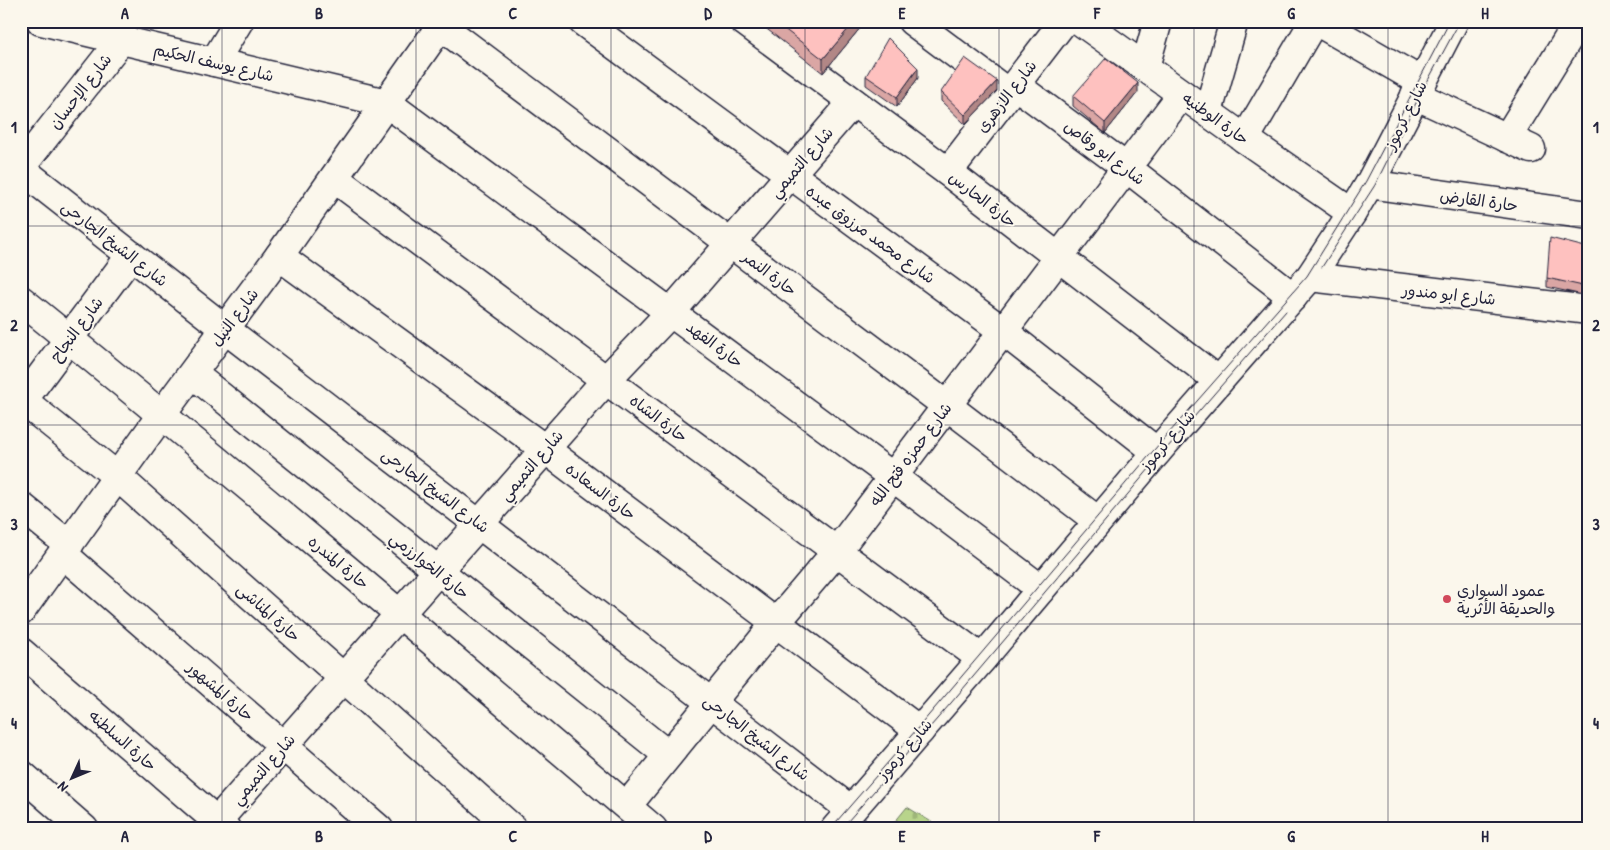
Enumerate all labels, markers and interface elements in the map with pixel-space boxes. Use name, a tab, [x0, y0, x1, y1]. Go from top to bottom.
text: A	[121, 2, 129, 24]
text: B	[315, 2, 323, 24]
text: C	[509, 2, 518, 24]
text: D	[704, 2, 712, 24]
text: E	[898, 2, 906, 24]
text: F	[1093, 2, 1101, 24]
text: G	[1287, 2, 1295, 24]
text: H	[1481, 2, 1489, 24]
street label: شارع يوسف الحكيم	[151, 38, 276, 88]
street label: شارع الإحسان	[44, 49, 117, 134]
street label: شارع الازهرى	[971, 55, 1042, 138]
street label: شارع كرموز	[1377, 77, 1433, 156]
street label: حارة الوطنيه	[1178, 86, 1254, 150]
street label: شارع ابو وقاص	[1059, 114, 1150, 190]
text: 1	[11, 116, 17, 138]
text: 1	[1593, 116, 1599, 138]
street label: شارع التميمي	[764, 122, 841, 205]
street label: حارة الحارس	[945, 166, 1021, 232]
street label: شارع محمد مرزوق عبده	[801, 180, 940, 289]
street label: حارة القارض	[1438, 184, 1520, 216]
street label: شارع الشيخ الجارحى	[57, 195, 173, 292]
street label: حارة النمر	[737, 244, 801, 301]
street label: شارع ابو مندور	[1399, 278, 1497, 311]
street label: شارع النيل	[205, 283, 264, 351]
street label: شارع النجاح	[44, 292, 109, 367]
text: 2	[10, 314, 18, 336]
text: 2	[1592, 314, 1600, 336]
street label: حارة الفهد	[682, 315, 748, 373]
street label: حارة الشاه	[626, 389, 692, 447]
street label: شارع حمزه فتح الله	[864, 398, 957, 511]
street label: شارع كرموز	[1133, 405, 1201, 478]
street label: شارع التميمي	[494, 425, 571, 508]
street label: شارع الشيخ الجارحى	[377, 442, 494, 538]
street label: حارة السعاده	[561, 457, 641, 525]
text: 3	[10, 513, 18, 535]
text: 3	[1592, 513, 1600, 535]
street label: حارة الخوارزمي	[383, 526, 474, 607]
street label: حارة المندره	[304, 530, 374, 594]
street label: حارة المناشى	[232, 578, 306, 646]
place label: عمود السواري والحديقة الأثرية	[1457, 579, 1555, 619]
marker: عمود السواري والحديقة الأثرية	[1441, 593, 1453, 605]
street label: حارة المشهور	[181, 655, 259, 726]
street label: شارع الشيخ الجارحى	[699, 689, 815, 786]
street label: حارة السلطنه	[84, 704, 162, 776]
text: 4	[11, 712, 17, 734]
text: 4	[1593, 712, 1599, 734]
street label: شارع كرموز	[870, 714, 938, 787]
street label: شارع التميمي	[226, 729, 303, 812]
north arrow	[48, 752, 98, 802]
text: N	[52, 778, 72, 797]
text: A	[121, 825, 129, 847]
text: B	[315, 825, 323, 847]
text: C	[509, 825, 518, 847]
text: D	[704, 825, 712, 847]
text: E	[898, 825, 906, 847]
text: F	[1093, 825, 1101, 847]
text: G	[1287, 825, 1295, 847]
text: H	[1481, 825, 1489, 847]

